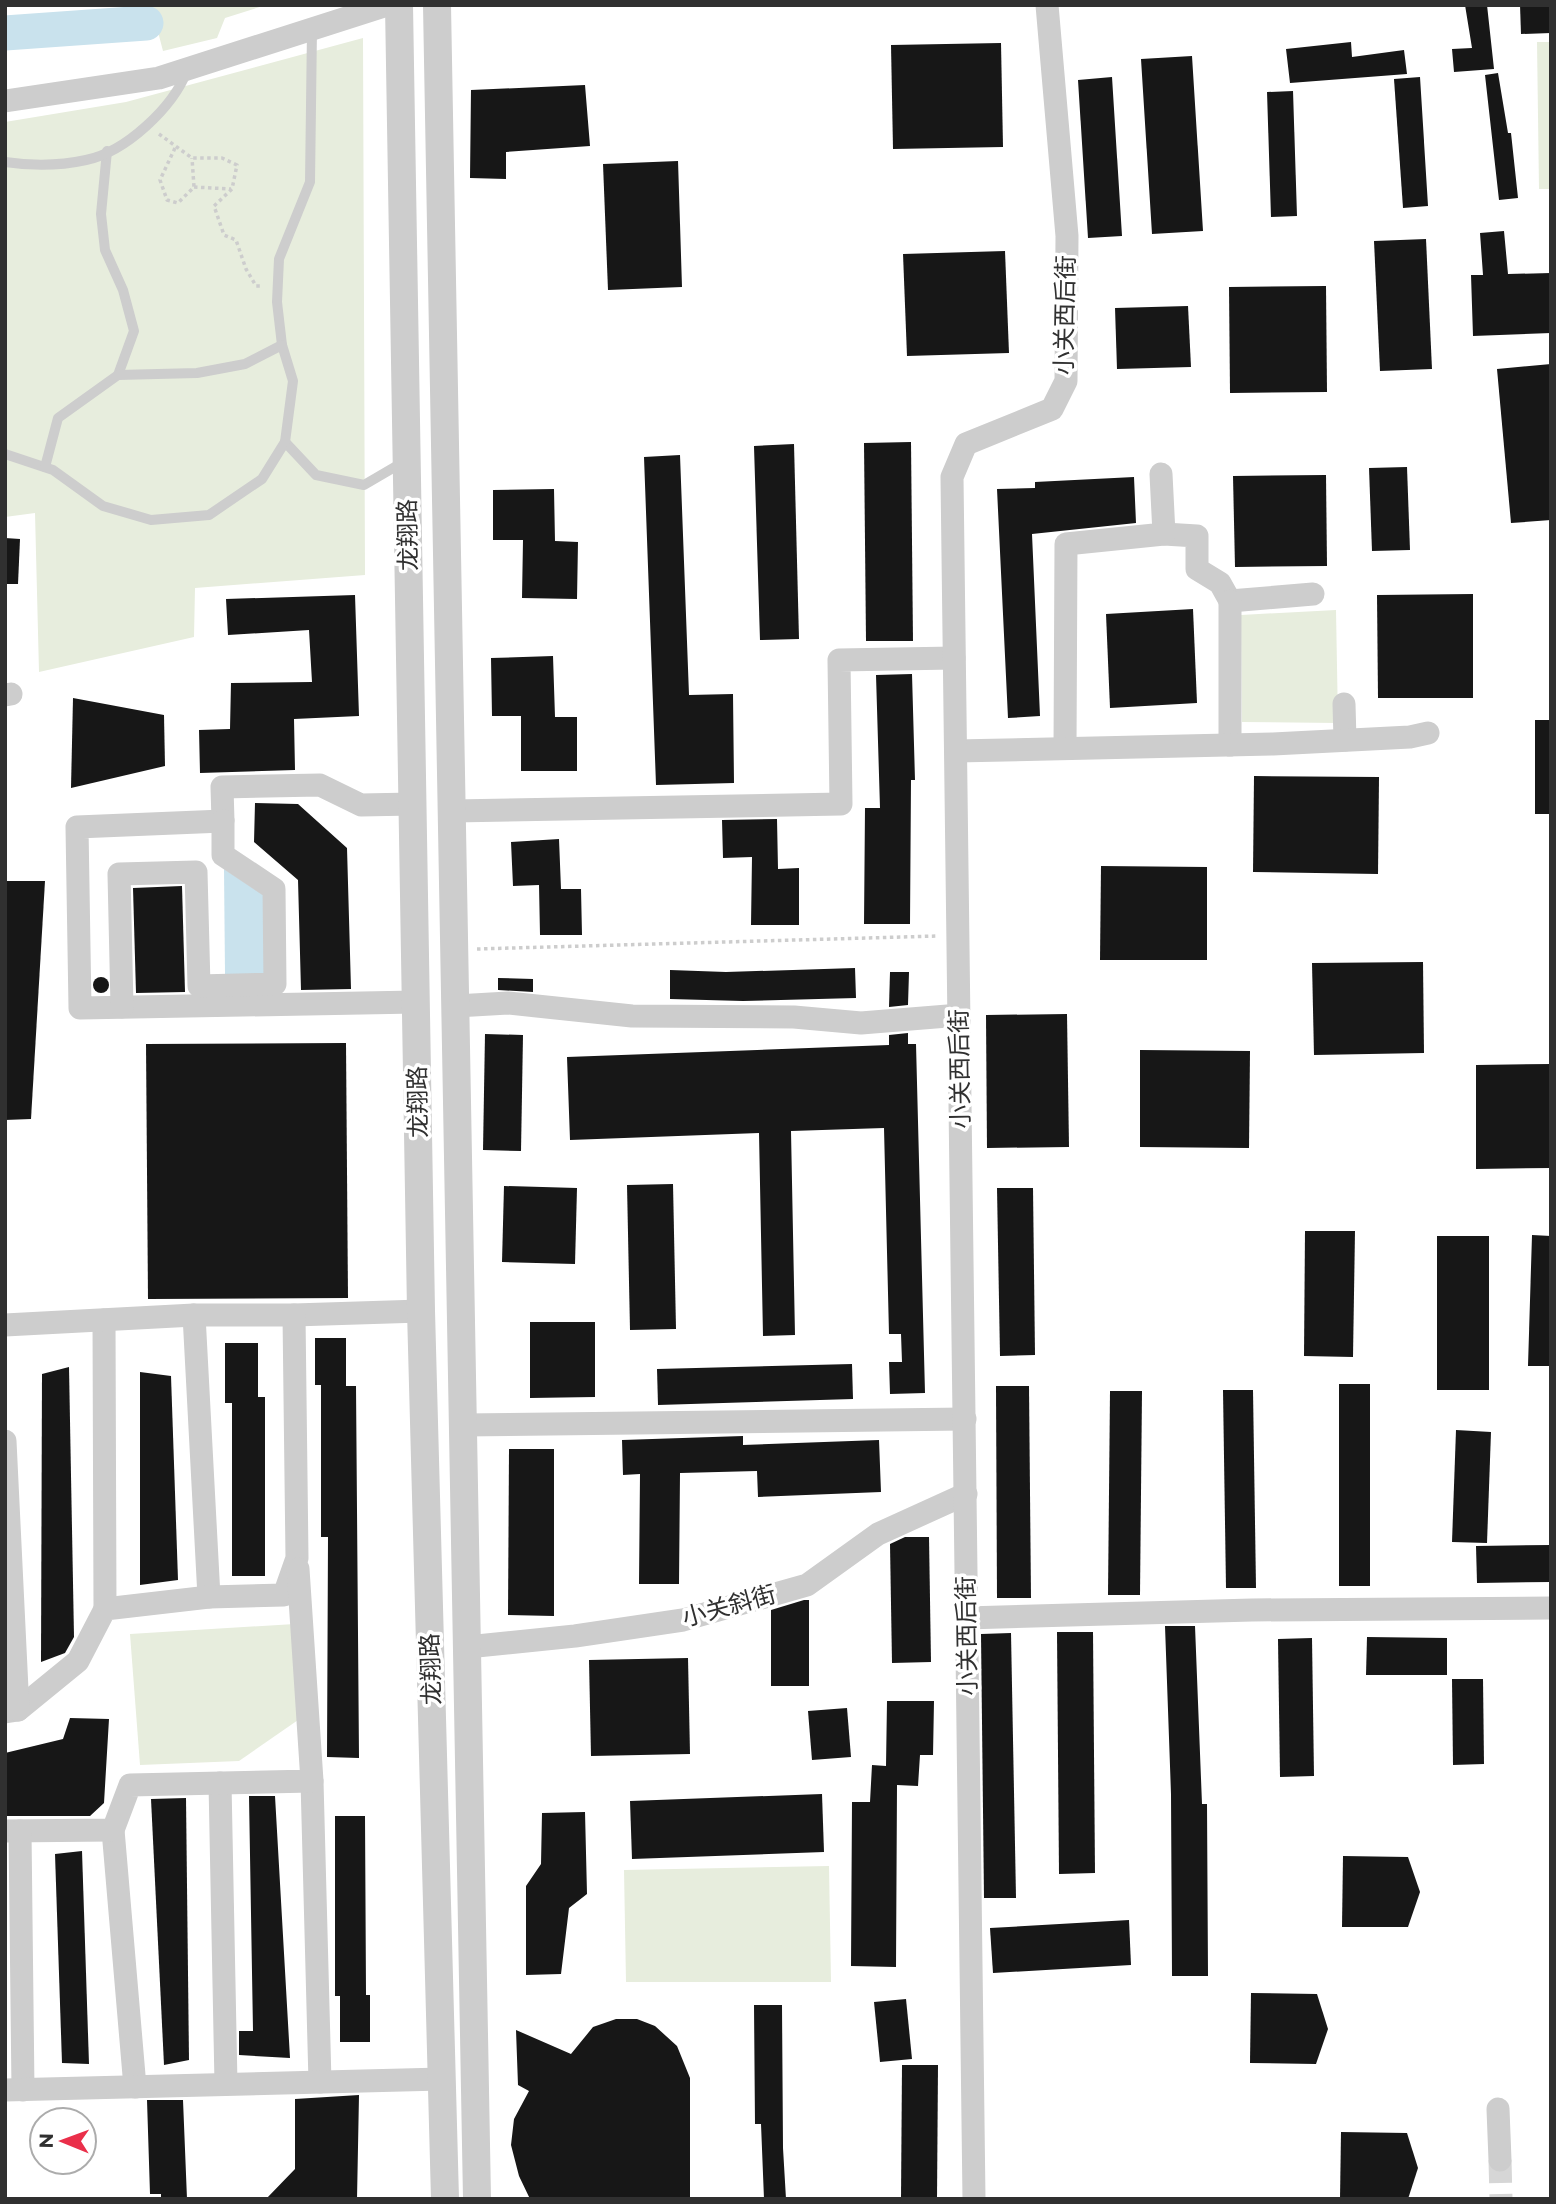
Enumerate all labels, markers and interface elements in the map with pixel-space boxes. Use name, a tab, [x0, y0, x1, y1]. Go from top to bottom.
street label: 小关西后街	[1049, 255, 1080, 375]
street label: 龙翔路	[392, 499, 423, 571]
street label: 小关西后街	[944, 1009, 975, 1129]
street label: 龙翔路	[402, 1066, 433, 1138]
street label: 小关西后街	[951, 1576, 982, 1696]
street label: 小关斜街	[679, 1579, 779, 1632]
street label: 龙翔路	[415, 1633, 446, 1706]
north arrow	[28, 2106, 98, 2176]
text: N	[35, 2133, 58, 2149]

